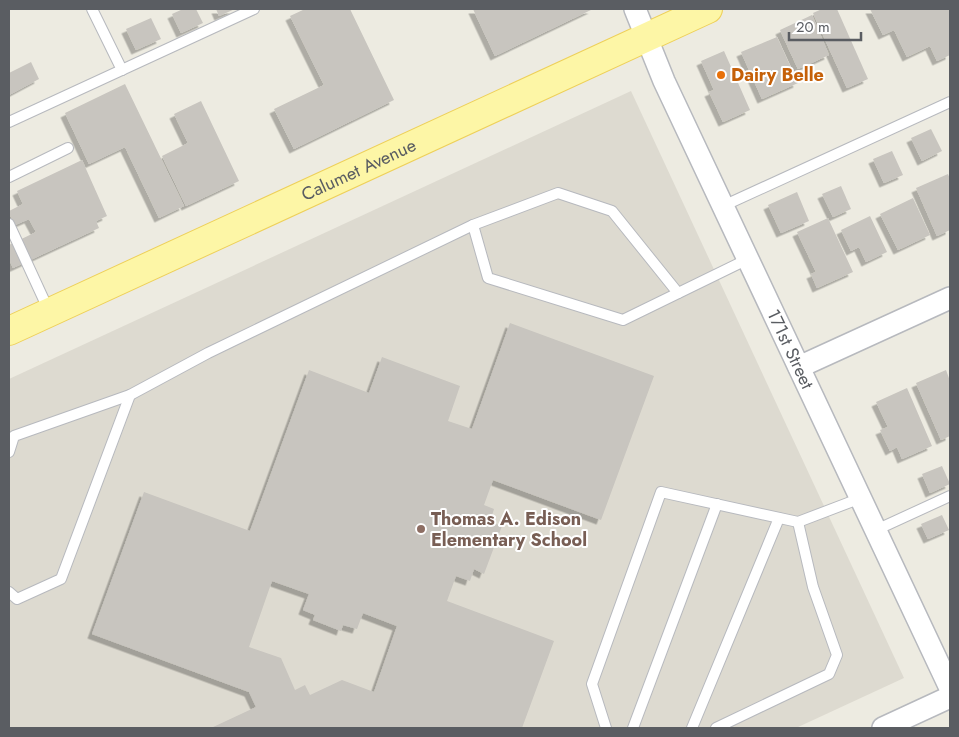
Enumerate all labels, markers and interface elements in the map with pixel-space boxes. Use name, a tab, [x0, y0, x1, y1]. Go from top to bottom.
scale bar	[789, 10, 862, 42]
text: 20 m	[796, 16, 830, 38]
place label: Dairy Belle	[731, 62, 824, 88]
marker: Dairy Belle	[715, 69, 727, 81]
street label: Calumet Avenue	[297, 132, 420, 208]
street label: 171st Street	[760, 305, 821, 394]
place label: Thomas A. Edison Elementary School	[431, 506, 587, 553]
marker: Thomas A. Edison Elementary School	[415, 523, 427, 535]

